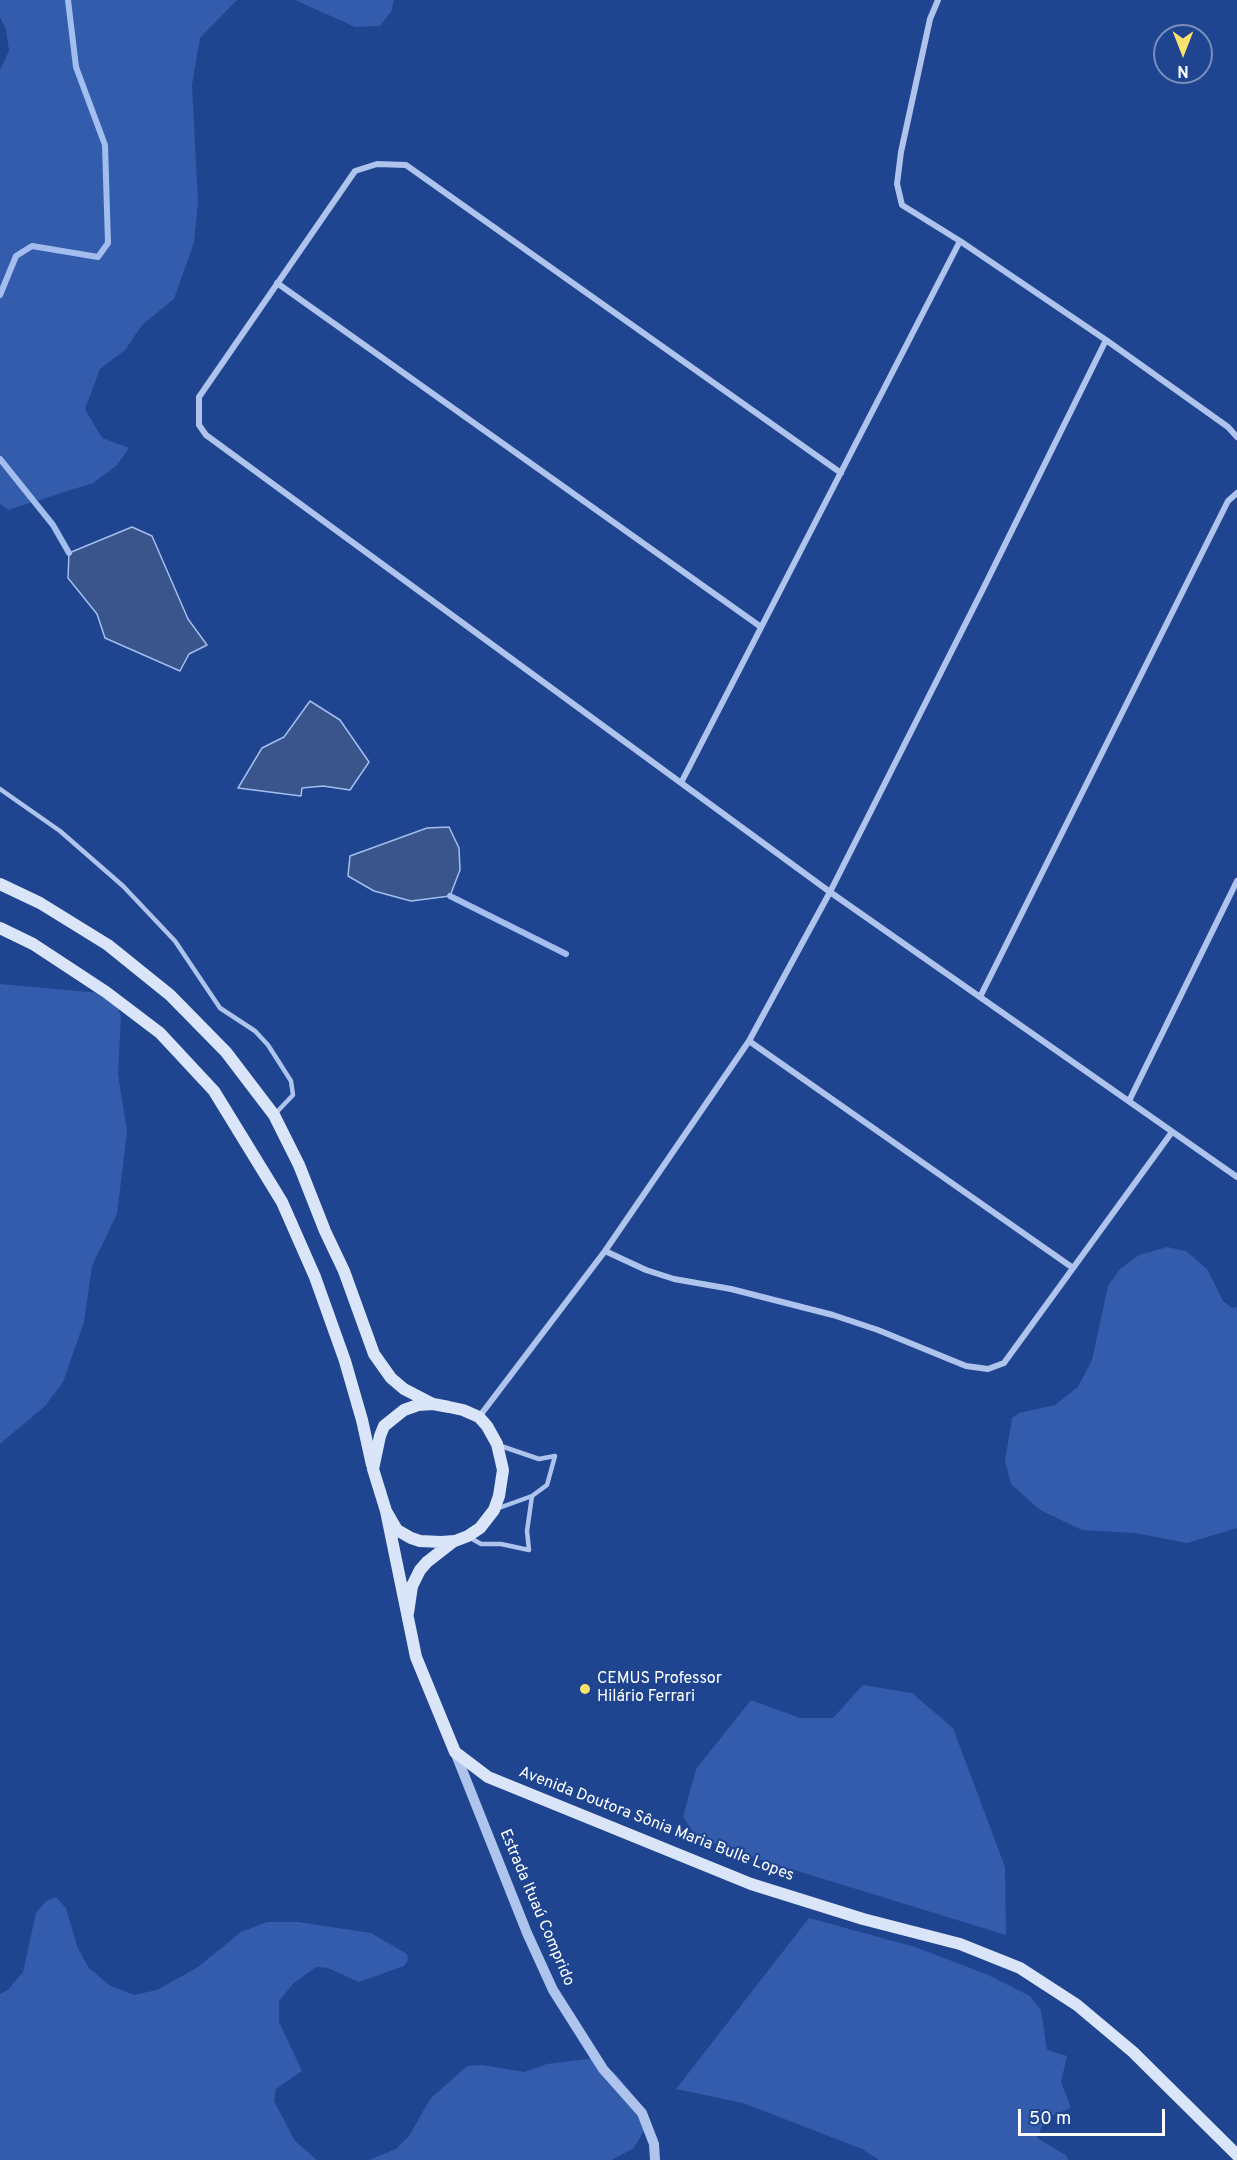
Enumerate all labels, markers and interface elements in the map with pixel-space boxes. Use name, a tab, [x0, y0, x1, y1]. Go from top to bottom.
north arrow	[1153, 24, 1213, 84]
text: N	[1177, 60, 1189, 80]
place label: CEMUS Professor Hilário Ferrari	[597, 1670, 722, 1708]
marker: CEMUS Professor Hilário Ferrari	[578, 1682, 592, 1696]
street label: Avenida Doutora Sônia Maria Bulle Lopes	[516, 1763, 796, 1887]
street label: Estrada Ituaú Comprido	[494, 1827, 578, 1989]
scale bar	[1021, 2097, 1168, 2135]
text: 50 m	[1029, 2108, 1071, 2131]

